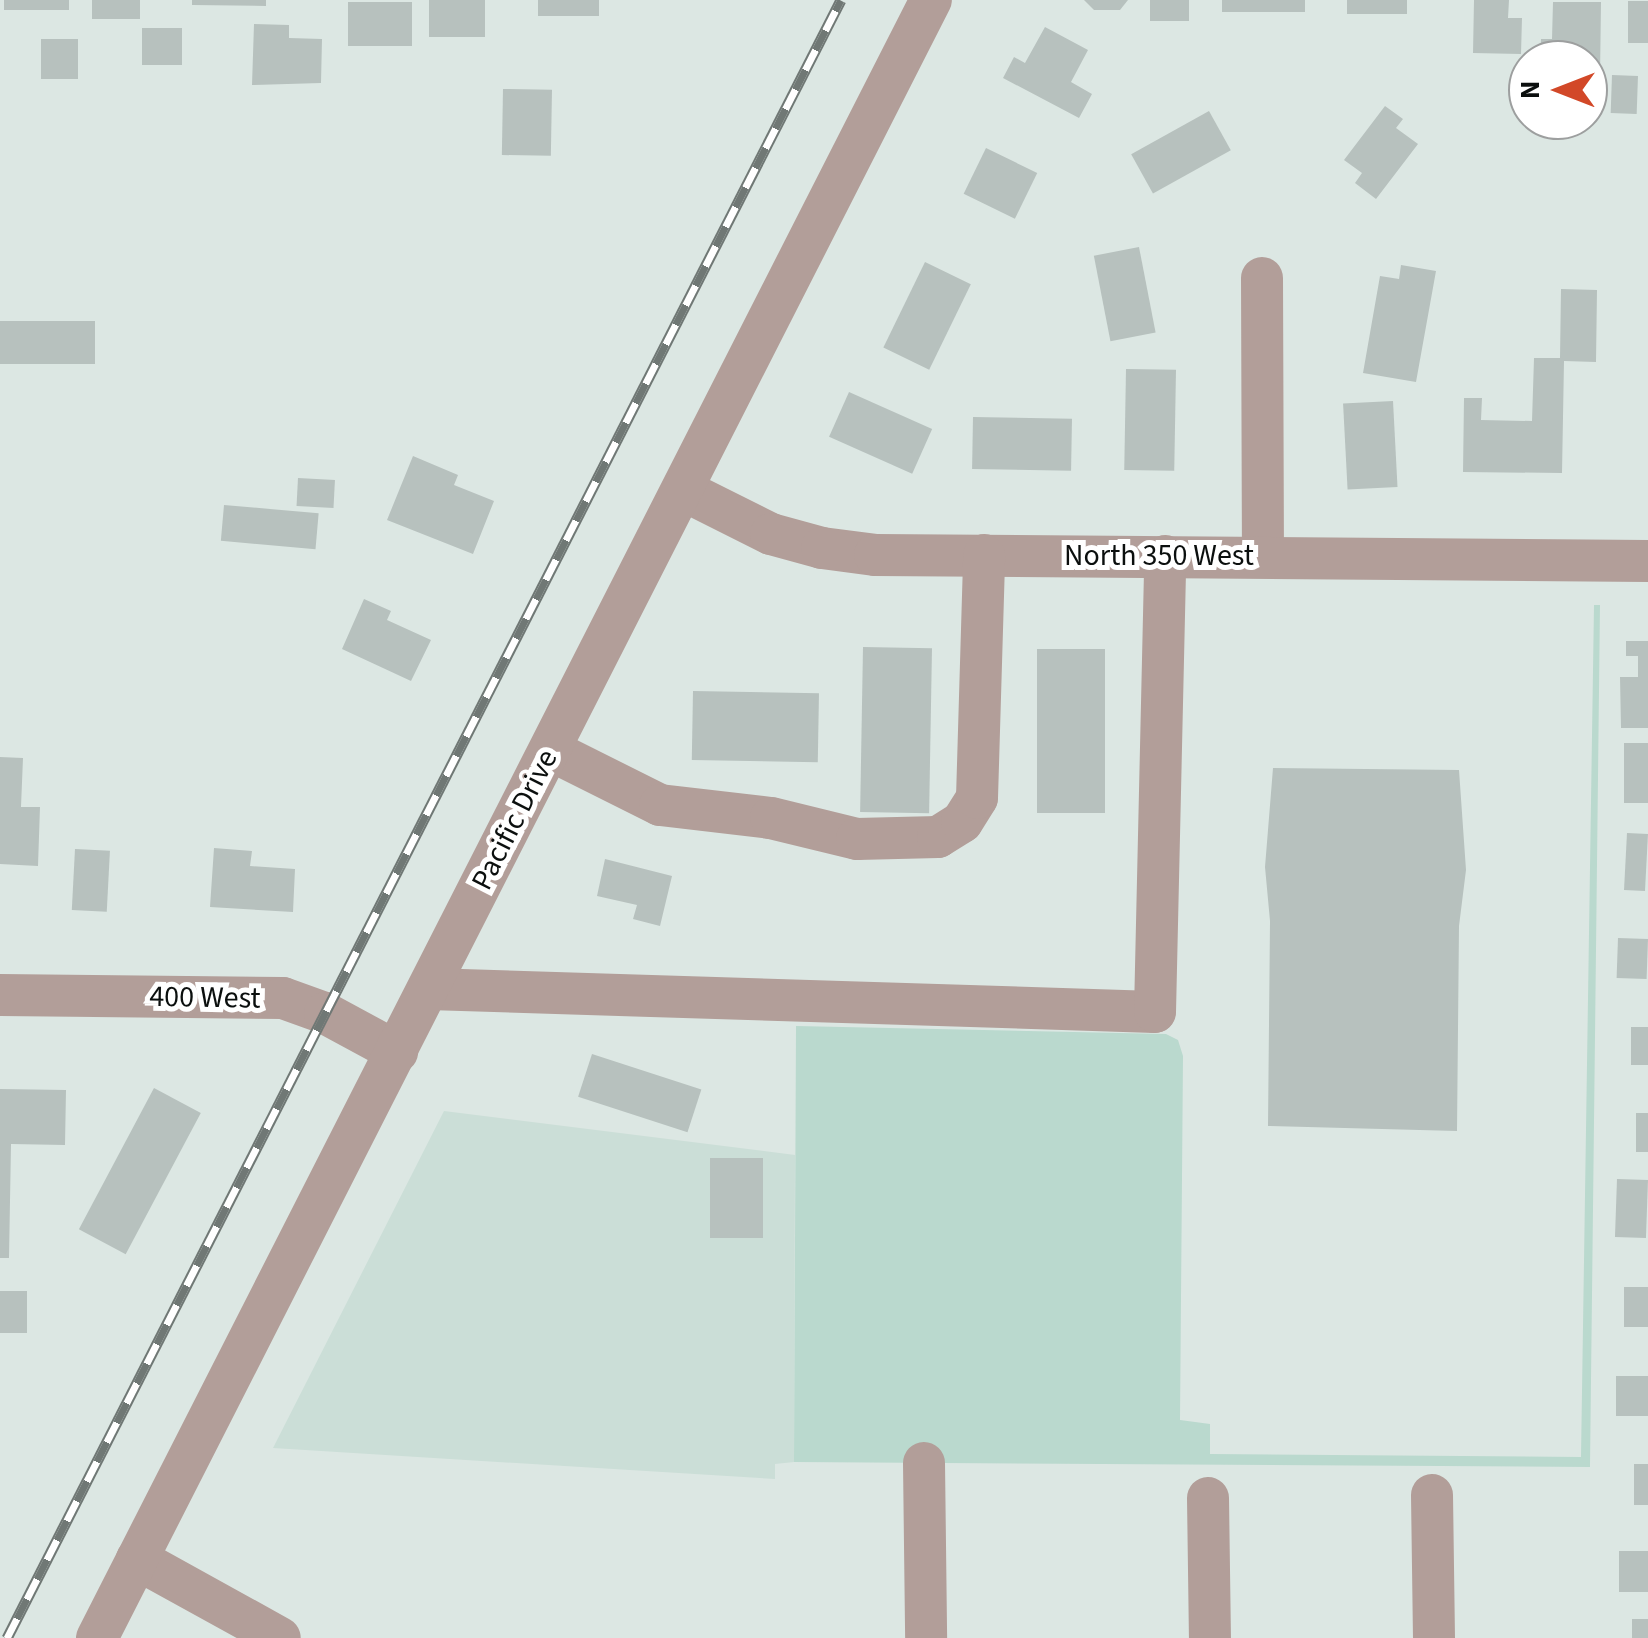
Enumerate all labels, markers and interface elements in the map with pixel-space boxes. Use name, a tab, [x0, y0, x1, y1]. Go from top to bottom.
north arrow	[1508, 40, 1608, 140]
text: N	[1510, 81, 1550, 99]
street label: North 350 West	[1064, 538, 1254, 574]
street label: Pacific Drive	[464, 744, 566, 896]
street label: 400 West	[149, 979, 261, 1017]

